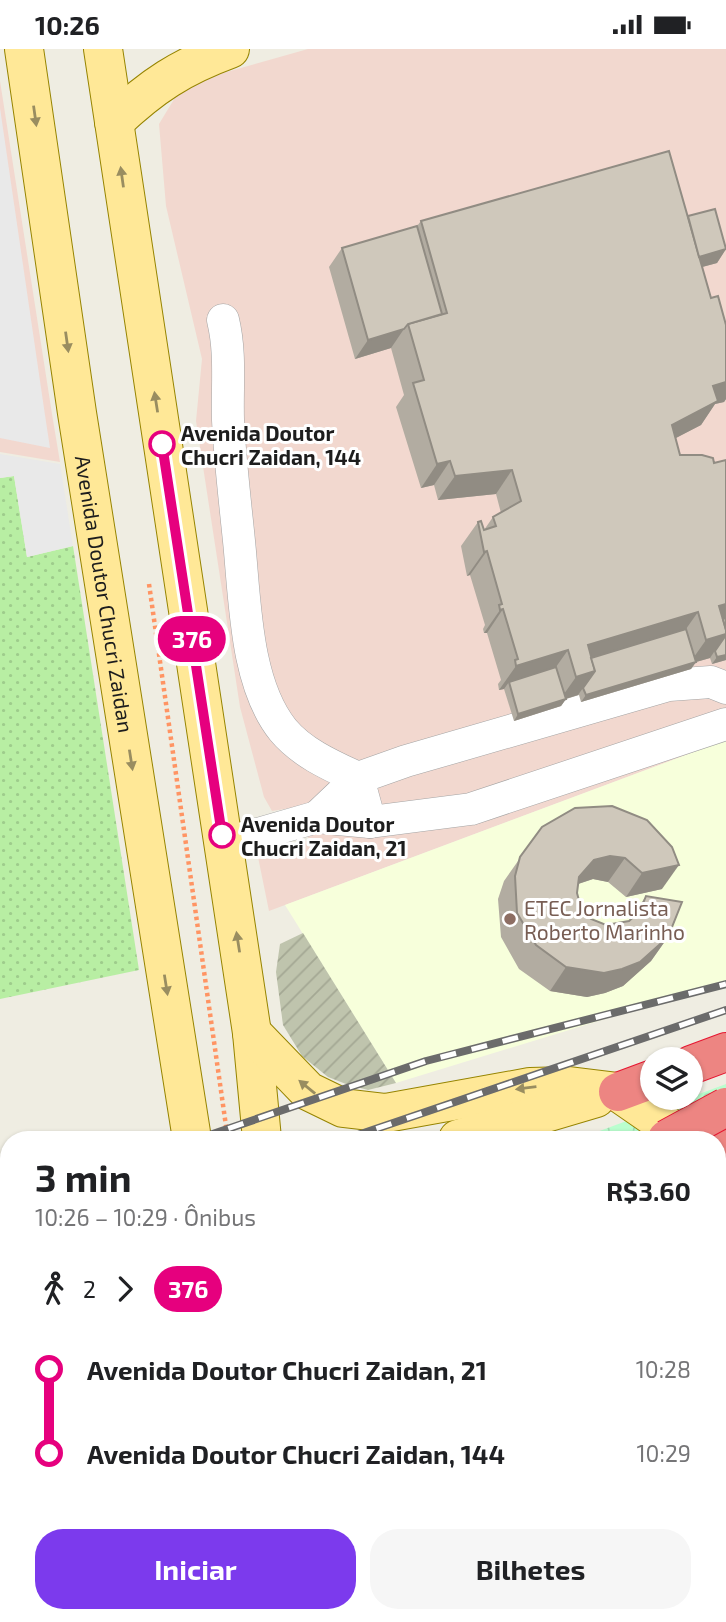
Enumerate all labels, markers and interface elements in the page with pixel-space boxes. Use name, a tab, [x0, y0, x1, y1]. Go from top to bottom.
text: 10:26	[35, 9, 100, 40]
one-way arrow	[30, 106, 41, 128]
one-way arrow	[117, 166, 128, 188]
one-way arrow	[62, 331, 73, 353]
one-way arrow	[150, 391, 161, 413]
place label: Avenida Doutor Chucri Zaidan, 144	[181, 420, 361, 469]
marker: Avenida Doutor Chucri Zaidan, 144	[149, 431, 175, 457]
street label: Avenida Doutor Chucri Zaidan	[71, 454, 140, 734]
line badge: 376	[152, 616, 232, 662]
text: 376	[172, 624, 212, 653]
one-way arrow	[126, 749, 137, 771]
place label: Avenida Doutor Chucri Zaidan, 21	[241, 811, 407, 860]
marker: Avenida Doutor Chucri Zaidan, 21	[209, 822, 235, 848]
place label: ETEC Jornalista Roberto Marinho	[524, 895, 685, 944]
marker: ETEC Jornalista Roberto Marinho	[502, 911, 518, 927]
one-way arrow	[233, 931, 244, 953]
one-way arrow	[161, 974, 172, 996]
map controls	[640, 1047, 703, 1110]
button: layers	[640, 1047, 703, 1110]
one-way arrow	[298, 1080, 316, 1095]
one-way arrow	[515, 1083, 537, 1094]
text: 3 min	[35, 1154, 132, 1200]
text: R$3.60	[606, 1175, 691, 1206]
text: 10:26 – 10:29 · Ônibus	[35, 1203, 256, 1231]
icon: walk	[35, 1270, 73, 1308]
icon: forward	[106, 1270, 144, 1308]
text: 376	[168, 1274, 208, 1303]
text: 2	[83, 1275, 96, 1303]
text: Avenida Doutor Chucri Zaidan, 21	[87, 1354, 487, 1385]
text: 10:28	[636, 1355, 691, 1383]
text: Avenida Doutor Chucri Zaidan, 144	[87, 1438, 505, 1469]
text: 10:29	[636, 1439, 691, 1467]
button: Iniciar	[35, 1529, 356, 1609]
button: Bilhetes	[370, 1529, 691, 1609]

